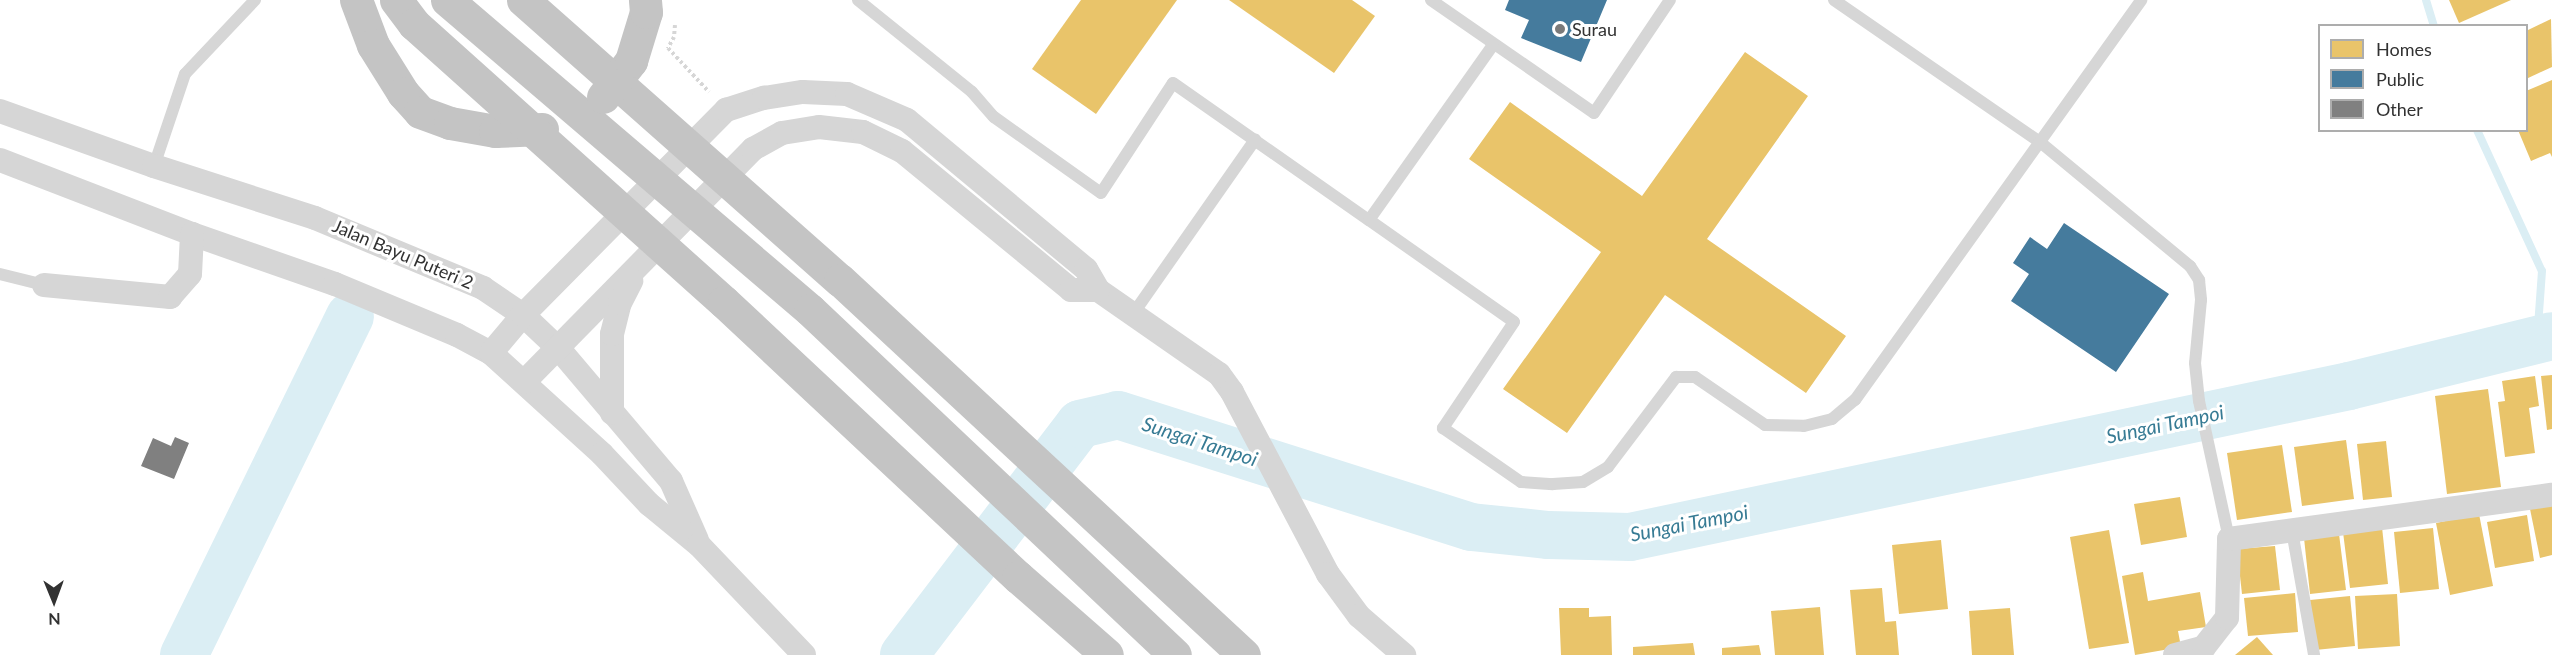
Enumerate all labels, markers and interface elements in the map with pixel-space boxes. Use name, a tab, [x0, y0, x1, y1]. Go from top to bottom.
place label: Surau	[1572, 18, 1617, 40]
marker: Surau	[1553, 22, 1567, 36]
legend	[2318, 24, 2528, 132]
text: Homes	[2376, 38, 2432, 60]
text: Public	[2376, 68, 2424, 90]
text: Other	[2376, 98, 2423, 120]
street label: Jalan Bayu Puteri 2	[329, 215, 477, 293]
water label: Sungai Tampoi	[2104, 400, 2226, 448]
water label: Sungai Tampoi	[1139, 411, 1261, 471]
water label: Sungai Tampoi	[1628, 500, 1750, 546]
north arrow	[24, 571, 84, 631]
text: N	[48, 610, 61, 629]

